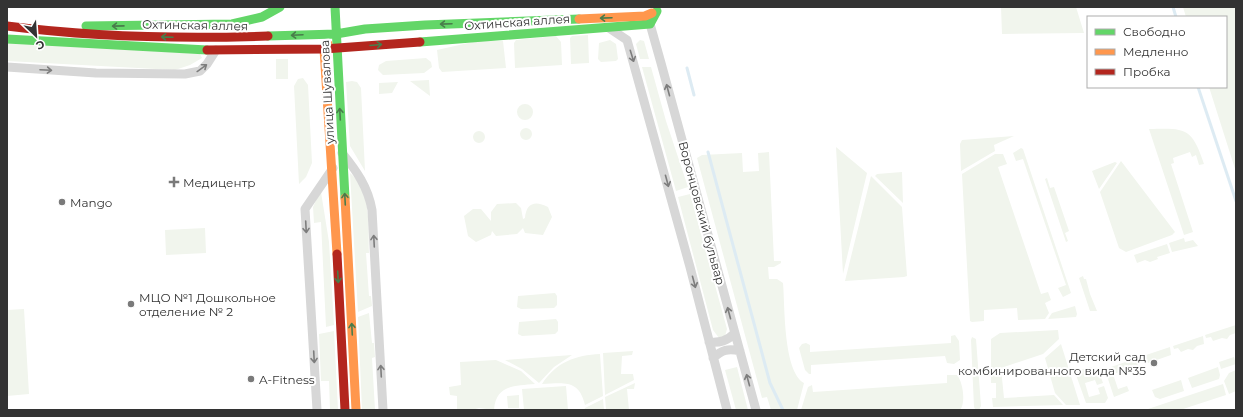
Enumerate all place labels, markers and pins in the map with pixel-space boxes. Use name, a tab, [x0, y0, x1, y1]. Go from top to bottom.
place label: Медицентр	[183, 175, 256, 190]
marker: Медицентр	[168, 176, 180, 188]
place label: Mango	[70, 195, 112, 210]
marker: Mango	[57, 197, 67, 207]
place label: МЦО №1 Дошкольное отделение № 2	[139, 290, 276, 319]
marker: МЦО №1 Дошкольное отделение № 2	[126, 299, 136, 309]
place label: Детский сад комбинированного вида №35	[958, 349, 1146, 378]
marker: Детский сад комбинированного вида №35	[1149, 358, 1159, 368]
place label: A-Fitness	[259, 372, 315, 387]
marker: A-Fitness	[246, 374, 256, 384]

